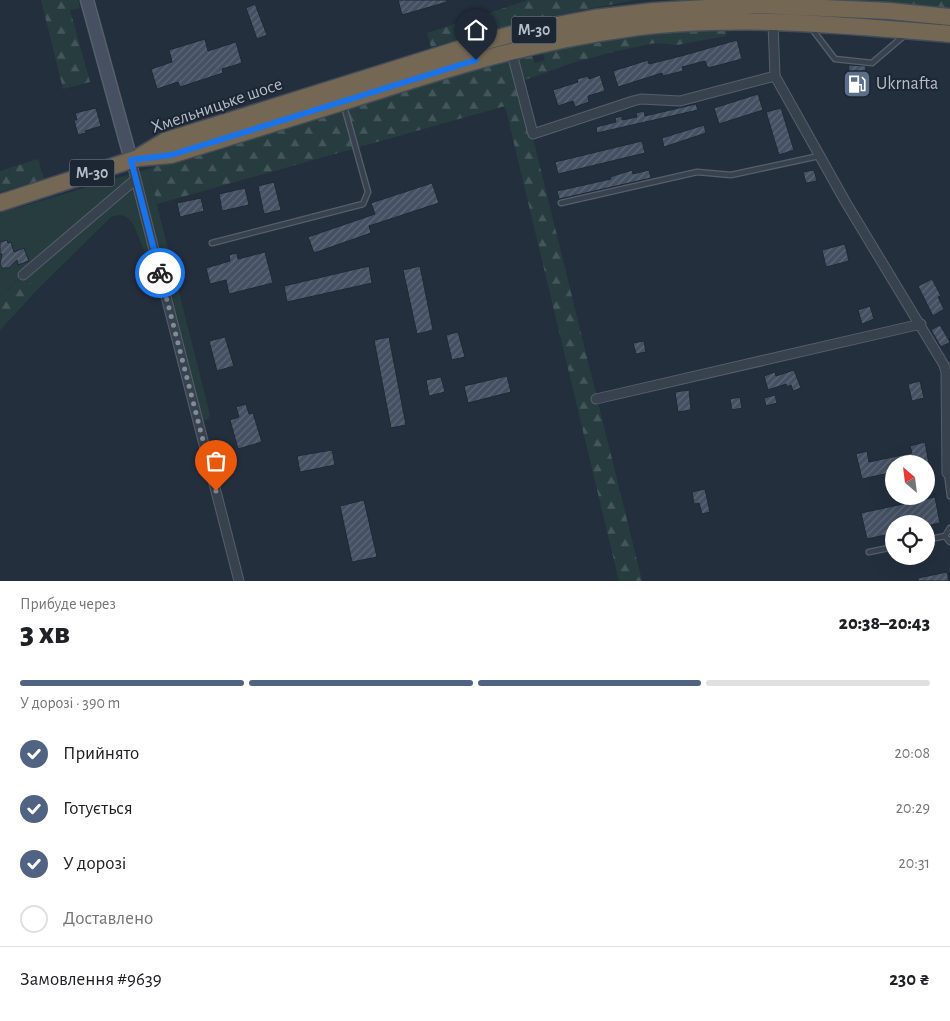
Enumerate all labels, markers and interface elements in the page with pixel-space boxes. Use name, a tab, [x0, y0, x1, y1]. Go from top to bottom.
pin	[455, 9, 497, 60]
icon: home	[462, 16, 490, 44]
road number: М-30	[512, 16, 556, 44]
fuel station icon: Ukrnafta	[842, 69, 872, 99]
street label: Хмельницьке шосе	[149, 75, 285, 137]
place label: Ukrnafta	[876, 75, 938, 93]
road number: М-30	[70, 160, 114, 187]
courier	[135, 248, 185, 298]
icon: bike	[146, 259, 174, 287]
pin	[195, 440, 237, 491]
icon: bag	[202, 447, 230, 475]
north arrow	[885, 455, 935, 505]
map controls	[885, 455, 935, 565]
button: locate	[885, 515, 935, 565]
text: Прибуде через	[20, 596, 116, 612]
text: 20:38–20:43	[839, 614, 930, 633]
text: 3 хв	[20, 617, 70, 649]
text: У дорозі · 390 m	[20, 695, 120, 711]
icon: check	[20, 740, 48, 768]
text: Прийнято	[63, 744, 139, 763]
text: 20:08	[895, 745, 930, 761]
icon: check	[20, 795, 48, 823]
text: Готується	[63, 799, 133, 818]
text: 20:29	[896, 800, 930, 816]
icon: check	[20, 850, 48, 878]
text: У дорозі	[63, 854, 126, 873]
text: 20:31	[899, 855, 930, 871]
text: Доставлено	[63, 909, 153, 928]
text: Замовлення #9639	[20, 970, 162, 989]
text: 230 ₴	[889, 970, 930, 989]

